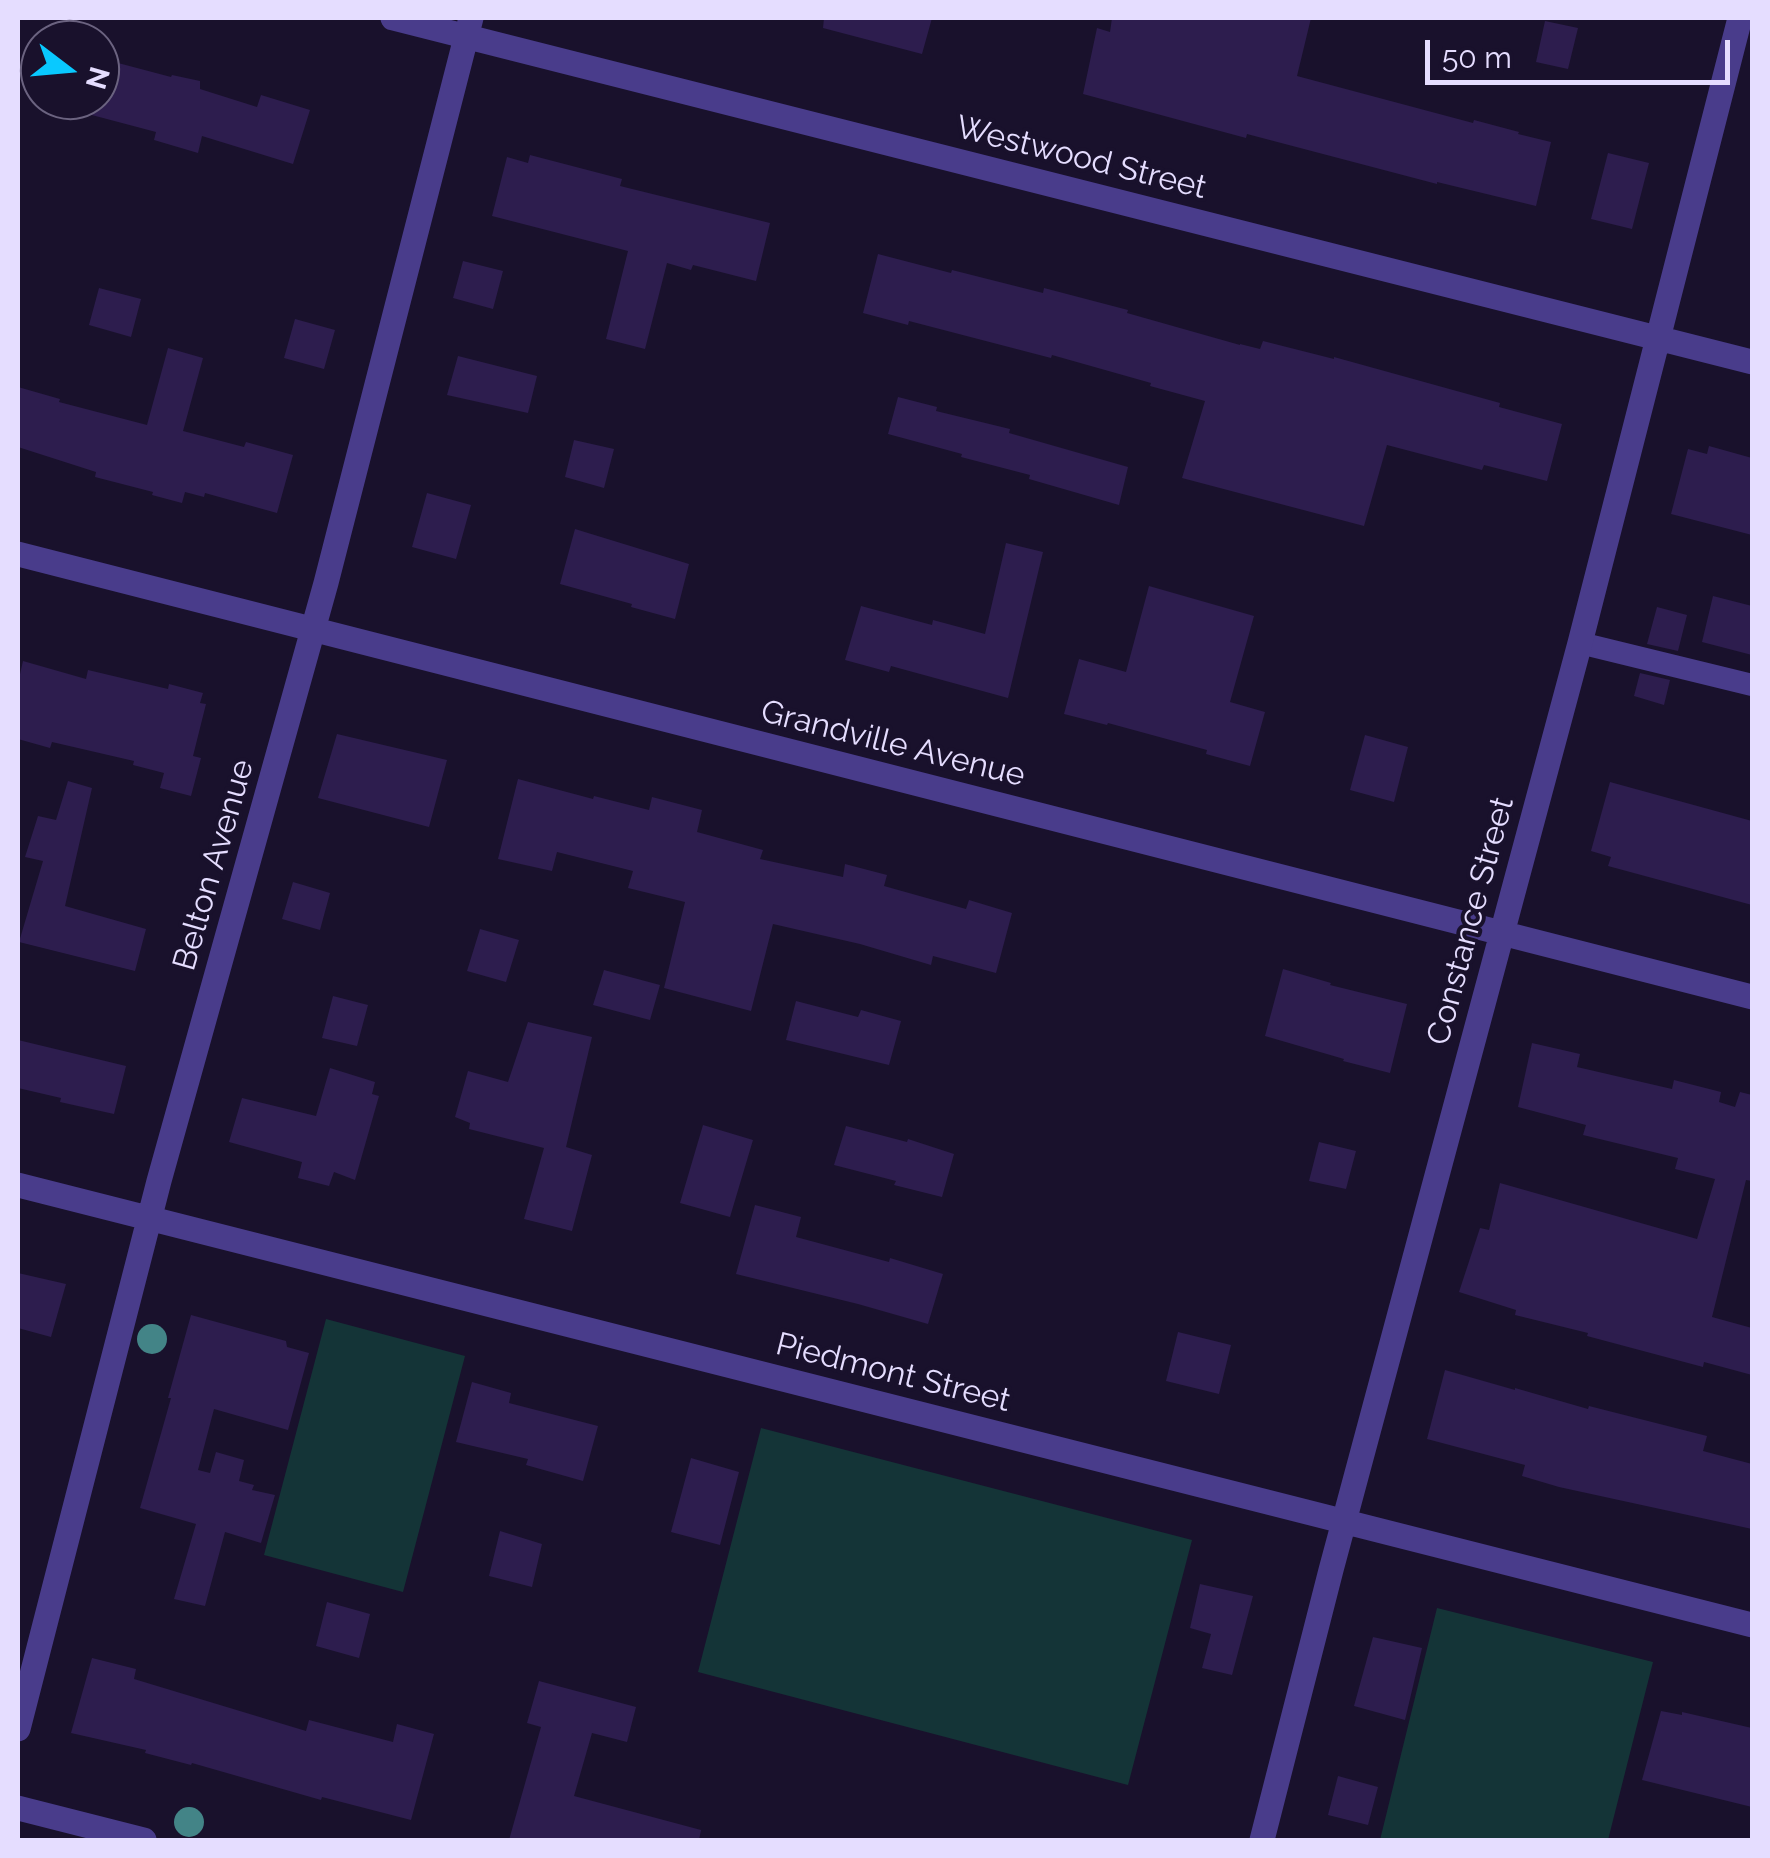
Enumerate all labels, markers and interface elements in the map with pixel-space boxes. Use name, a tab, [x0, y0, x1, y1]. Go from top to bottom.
north arrow	[20, 20, 120, 120]
scale bar	[1430, 20, 1735, 82]
text: 50 m	[1442, 40, 1512, 75]
text: N	[79, 63, 116, 93]
street label: Westwood Street	[952, 108, 1210, 208]
street label: Grandville Avenue	[757, 693, 1029, 795]
street label: Belton Avenue	[166, 755, 262, 975]
street label: Constance Street	[1419, 793, 1523, 1049]
street label: Piedmont Street	[772, 1325, 1014, 1421]

